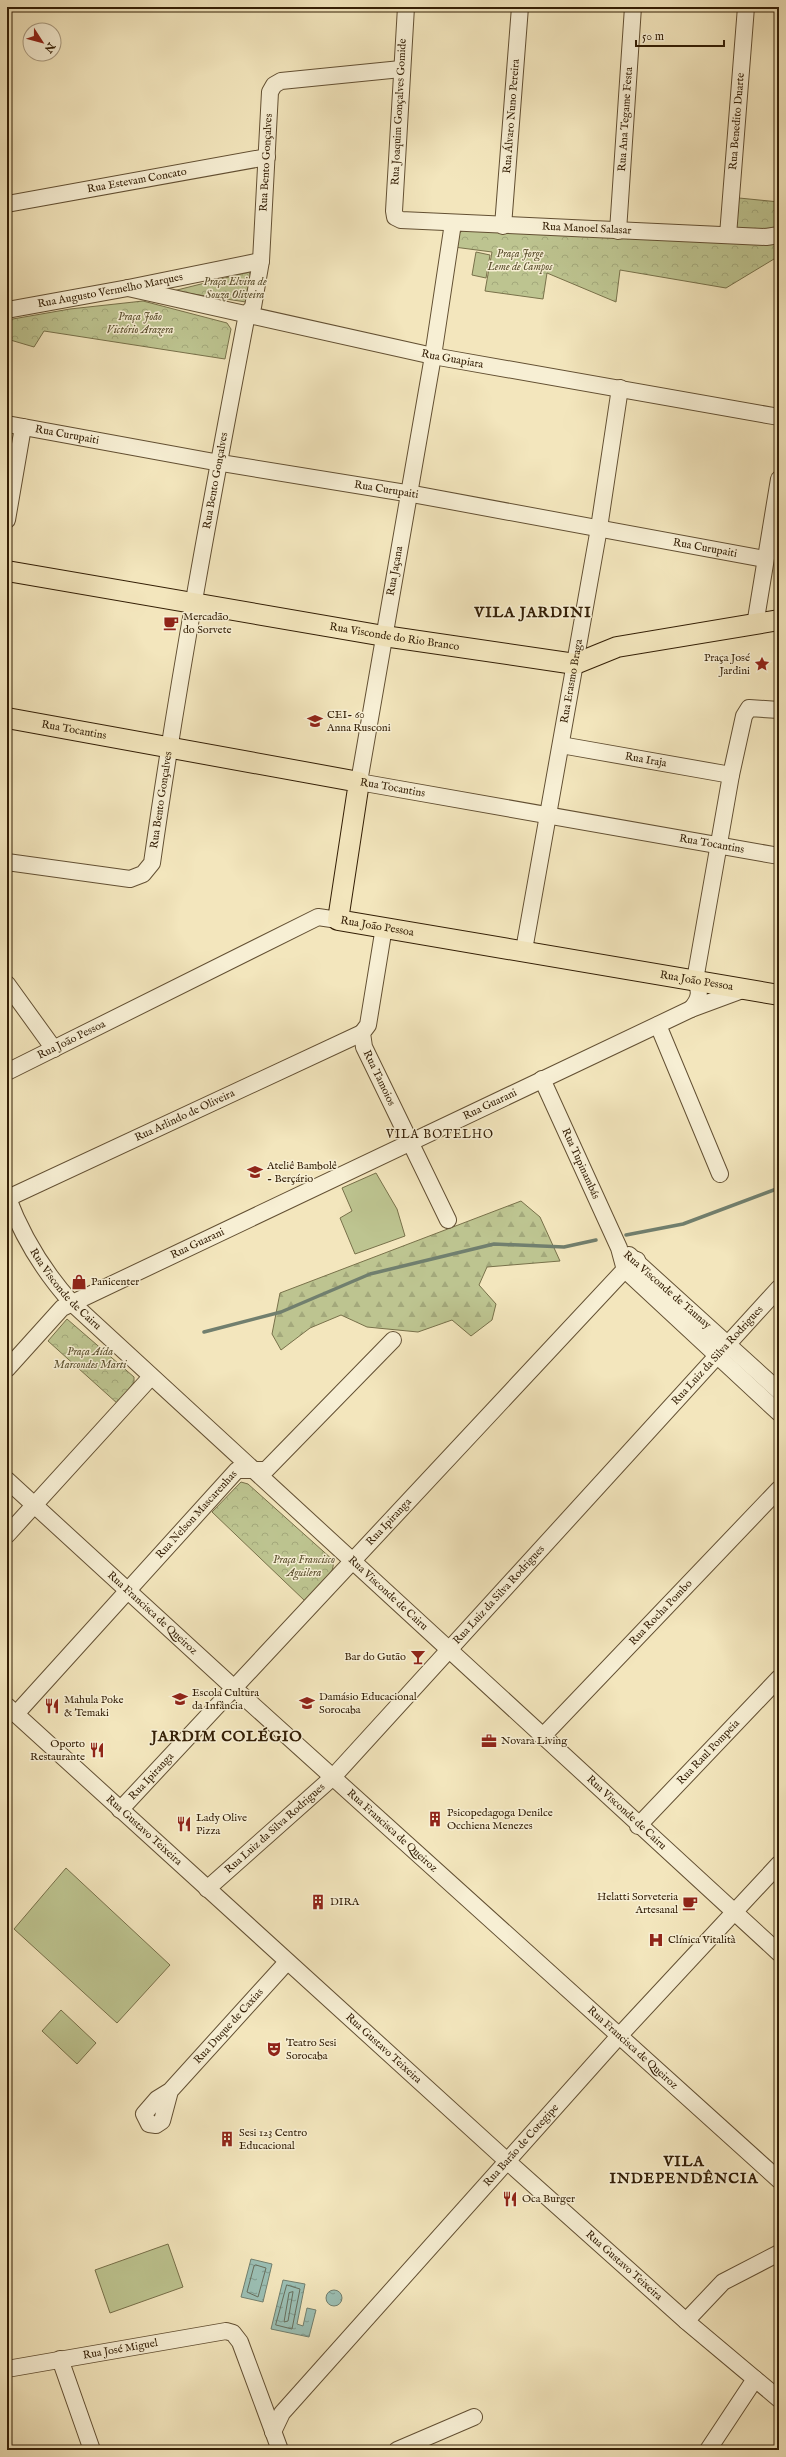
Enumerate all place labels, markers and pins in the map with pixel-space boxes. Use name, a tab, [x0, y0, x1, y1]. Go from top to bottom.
place label: Mercadão do Sorvete	[183, 610, 231, 637]
cafe icon: Mercadão do Sorvete	[162, 614, 180, 632]
place label: Praça José Jardini	[704, 651, 750, 678]
place icon: Praça José Jardini	[753, 655, 771, 673]
place label: CEI- 60 Anna Rusconi	[326, 708, 391, 735]
school or university icon: CEI- 60 Anna Rusconi	[306, 712, 324, 730]
place label: Ateliê Bambolê - Berçário	[266, 1159, 337, 1186]
school or university icon: Ateliê Bambolê - Berçário	[246, 1163, 264, 1181]
shop icon: Panicenter	[70, 1273, 88, 1291]
place label: Panicenter	[91, 1275, 139, 1289]
bar icon: Bar do Gutão	[409, 1648, 427, 1666]
place label: Bar do Gutão	[344, 1650, 406, 1664]
place label: Escola Cultura da Infância	[192, 1686, 259, 1713]
school or university icon: Escola Cultura da Infância	[171, 1690, 189, 1708]
place label: Damásio Educacional Sorocaba	[319, 1690, 417, 1717]
place label: Mahula Poke & Temaki	[64, 1693, 124, 1720]
school or university icon: Damásio Educacional Sorocaba	[298, 1694, 316, 1712]
restaurant icon: Mahula Poke & Temaki	[43, 1697, 61, 1715]
office icon: Novara Living	[480, 1732, 498, 1750]
place label: Novara Living	[501, 1734, 568, 1748]
place label: Oporto Restaurante	[30, 1737, 85, 1764]
restaurant icon: Oporto Restaurante	[88, 1741, 106, 1759]
place label: Psicopedagoga Denilce Occhiena Menezes	[447, 1806, 553, 1833]
building icon: Psicopedagoga Denilce Occhiena Menezes	[426, 1810, 444, 1828]
place label: Lady Olive Pizza	[196, 1811, 247, 1838]
restaurant icon: Lady Olive Pizza	[175, 1815, 193, 1833]
place label: Helatti Sorveteria Artesanal	[597, 1890, 678, 1917]
building icon: DIRA	[309, 1893, 327, 1911]
cafe icon: Helatti Sorveteria Artesanal	[681, 1894, 699, 1912]
place label: DIRA	[330, 1895, 360, 1909]
hospital icon: Clínica Vitalità	[647, 1931, 665, 1949]
place label: Clínica Vitalità	[668, 1933, 736, 1947]
place label: Teatro Sesi Sorocaba	[286, 2036, 337, 2063]
theatre icon: Teatro Sesi Sorocaba	[265, 2040, 283, 2058]
place label: Sesi 123 Centro Educacional	[239, 2126, 307, 2153]
building icon: Sesi 123 Centro Educacional	[218, 2130, 236, 2148]
restaurant icon: Oca Burger	[501, 2190, 519, 2208]
place label: Oca Burger	[522, 2192, 575, 2206]

